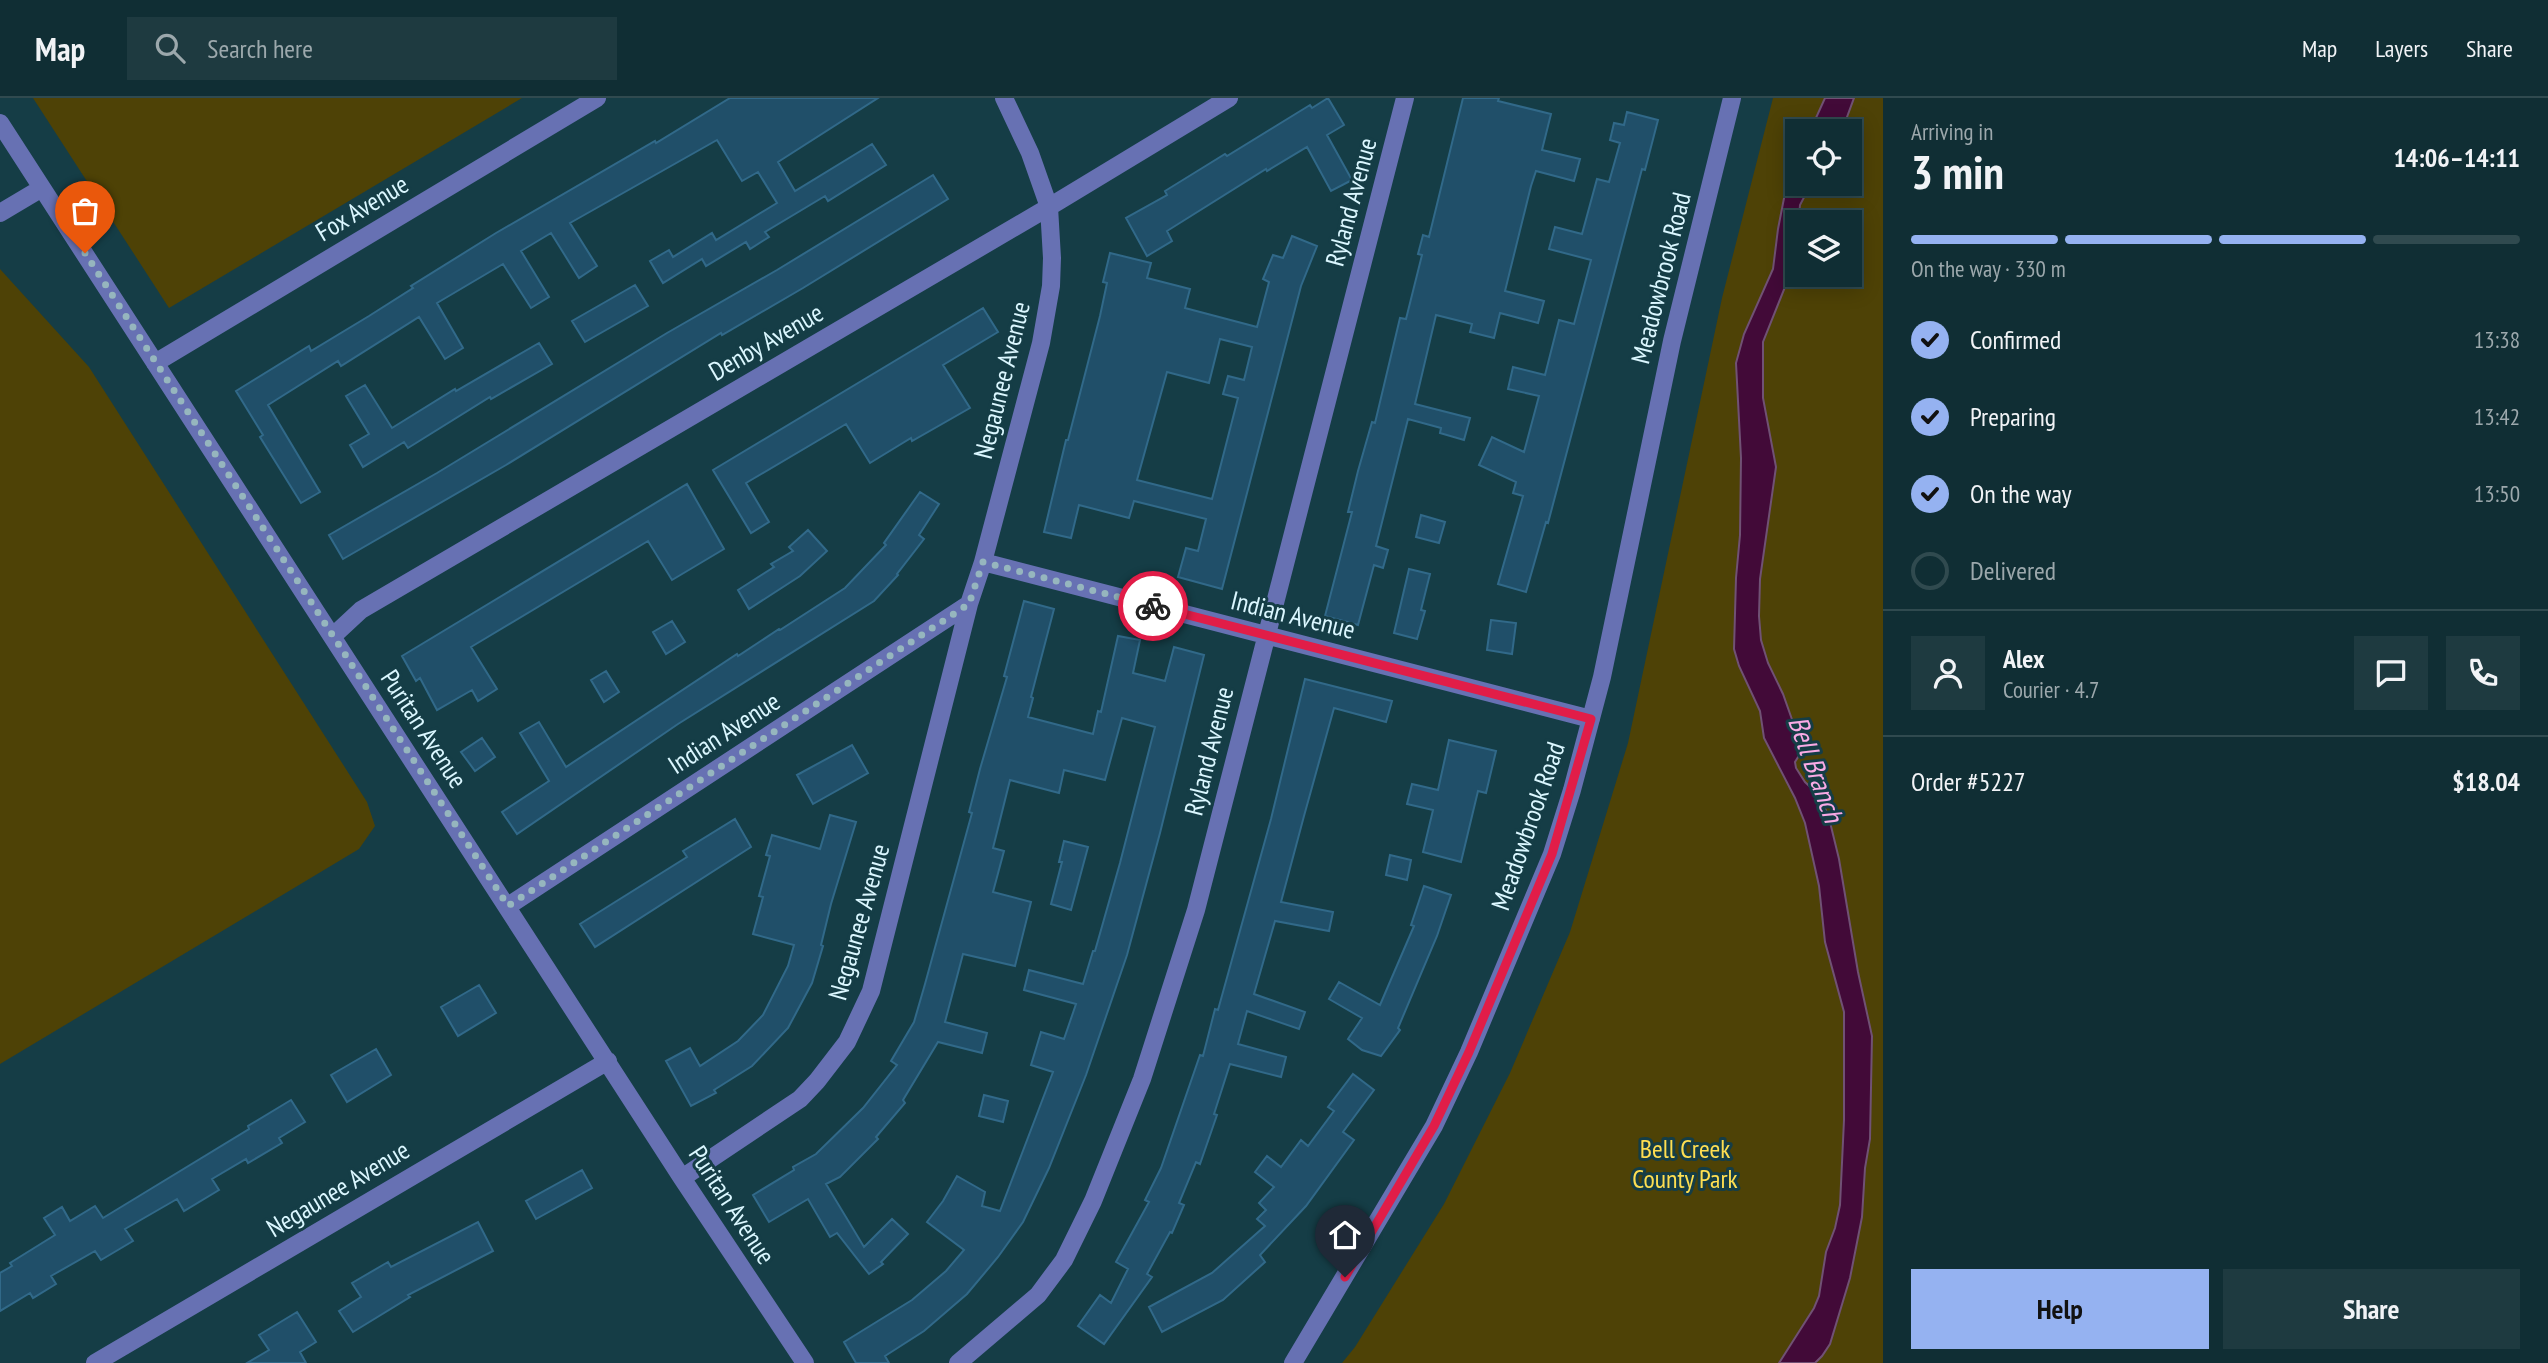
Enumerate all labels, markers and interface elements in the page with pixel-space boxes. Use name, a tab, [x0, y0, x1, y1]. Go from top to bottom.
search box	[127, 17, 617, 80]
text: Map	[35, 27, 85, 70]
icon: search	[151, 29, 189, 67]
text: Search here	[207, 32, 313, 65]
text: Map	[2302, 33, 2337, 64]
text: Layers	[2375, 33, 2428, 64]
text: Share	[2466, 33, 2513, 64]
text: Arriving in	[1911, 117, 1993, 146]
map controls	[1785, 119, 1862, 287]
button: locate	[1785, 119, 1862, 196]
street label: Ryland Avenue	[1318, 134, 1383, 270]
text: 14:06–14:11	[2393, 141, 2520, 174]
text: 3 min	[1911, 142, 2004, 202]
street label: Fox Avenue	[309, 167, 414, 248]
pin	[55, 181, 115, 253]
street label: Meadowbrook Road	[1623, 189, 1698, 367]
icon: bag	[66, 192, 104, 230]
button: layers	[1785, 210, 1862, 287]
text: On the way · 330 m	[1911, 254, 2066, 283]
street label: Denby Avenue	[703, 296, 829, 387]
street label: Negaunee Avenue	[966, 298, 1037, 462]
icon: check	[1911, 321, 1949, 359]
text: Confirmed	[1970, 323, 2061, 356]
text: 13:38	[2474, 325, 2520, 354]
icon: check	[1911, 398, 1949, 436]
text: Preparing	[1970, 400, 2056, 433]
text: 13:42	[2474, 402, 2520, 431]
icon: check	[1911, 475, 1949, 513]
text: On the way	[1970, 477, 2072, 510]
text: 13:50	[2474, 479, 2520, 508]
text: Delivered	[1970, 554, 2056, 587]
courier	[1118, 571, 1188, 641]
street label: Indian Avenue	[1228, 583, 1359, 646]
icon: bike	[1134, 587, 1172, 625]
button: person	[1911, 636, 1985, 710]
button: chat	[2354, 636, 2428, 710]
button: phone	[2446, 636, 2520, 710]
text: Alex	[2003, 642, 2044, 675]
street label: Puritan Avenue	[374, 663, 475, 794]
text: Courier · 4.7	[2003, 675, 2099, 704]
street label: Ryland Avenue	[1177, 683, 1240, 819]
street label: Indian Avenue	[662, 684, 786, 781]
water label: Bell Branch	[1780, 711, 1853, 829]
street label: Meadowbrook Road	[1483, 737, 1572, 914]
text: Order #5227	[1911, 765, 2026, 798]
text: $18.04	[2452, 765, 2520, 798]
street label: Negaunee Avenue	[821, 840, 897, 1004]
park label: Bell Creek County Park	[1632, 1132, 1738, 1195]
street label: Negaunee Avenue	[260, 1133, 415, 1244]
street label: Puritan Avenue	[682, 1139, 783, 1270]
pin	[1315, 1205, 1375, 1277]
icon: home	[1326, 1216, 1364, 1254]
button: Help	[1911, 1269, 2209, 1349]
button: Share	[2223, 1269, 2520, 1349]

